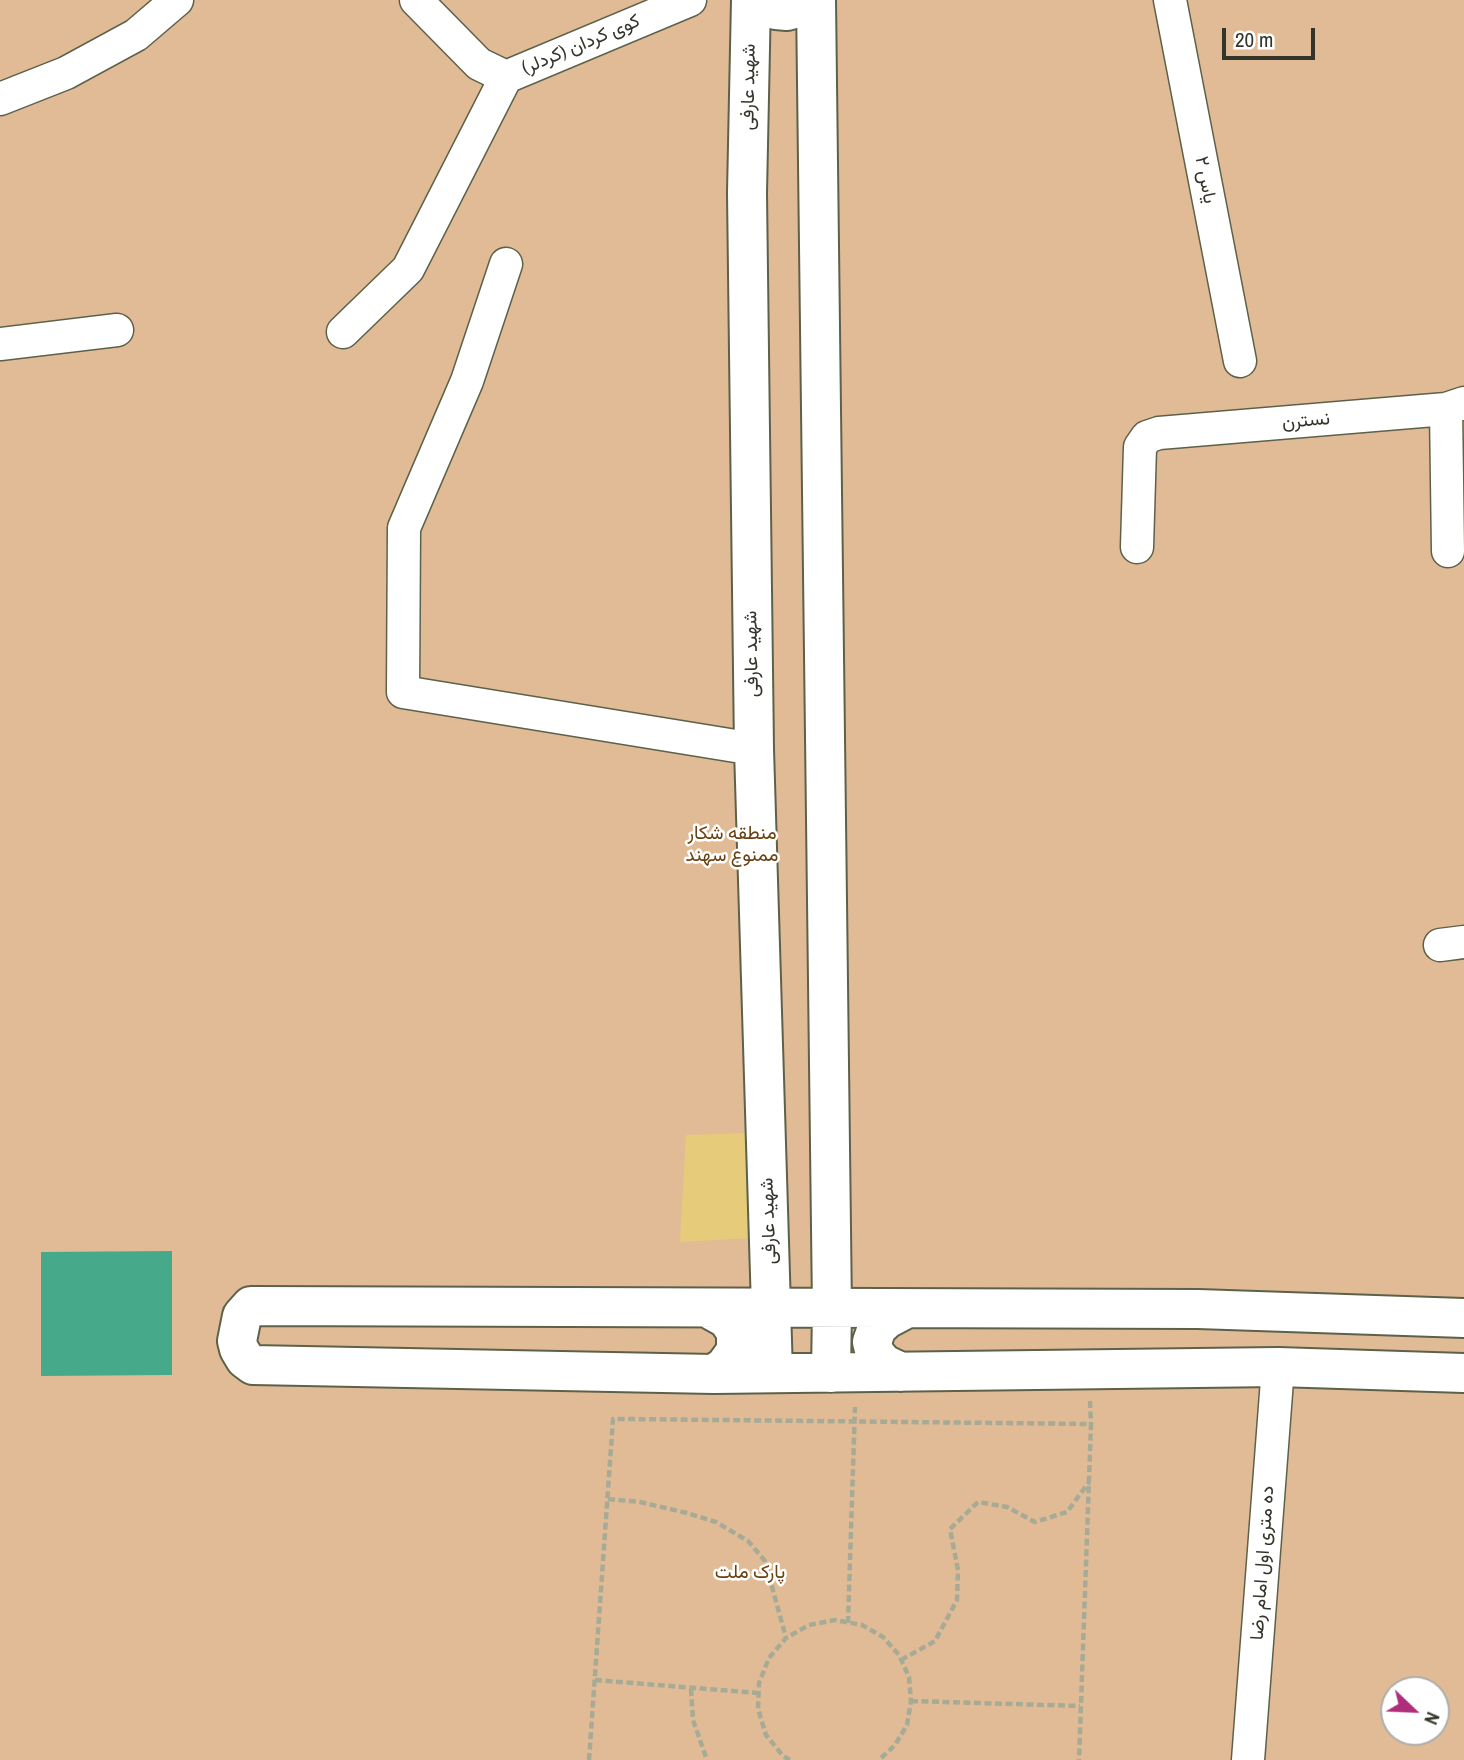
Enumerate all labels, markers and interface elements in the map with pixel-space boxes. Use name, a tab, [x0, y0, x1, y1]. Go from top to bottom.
street label: کوی کردان (کردلر)	[518, 10, 644, 80]
scale bar	[1226, 14, 1319, 58]
text: 20 m	[1235, 25, 1273, 54]
street label: شهید عارفی	[737, 43, 761, 131]
street label: یاس ۲	[1189, 154, 1221, 206]
street label: نسترن	[1281, 408, 1331, 434]
street label: شهید عارفی	[740, 610, 764, 698]
park label: منطقه شکار ممنوع سهند	[686, 823, 778, 867]
street label: شهید عارفی	[756, 1177, 782, 1265]
street label: ده متری اول امام رضا	[1246, 1485, 1280, 1641]
park label: پارک ملت	[715, 1562, 785, 1584]
north arrow	[1380, 1676, 1450, 1746]
text: N	[1418, 1708, 1447, 1729]

